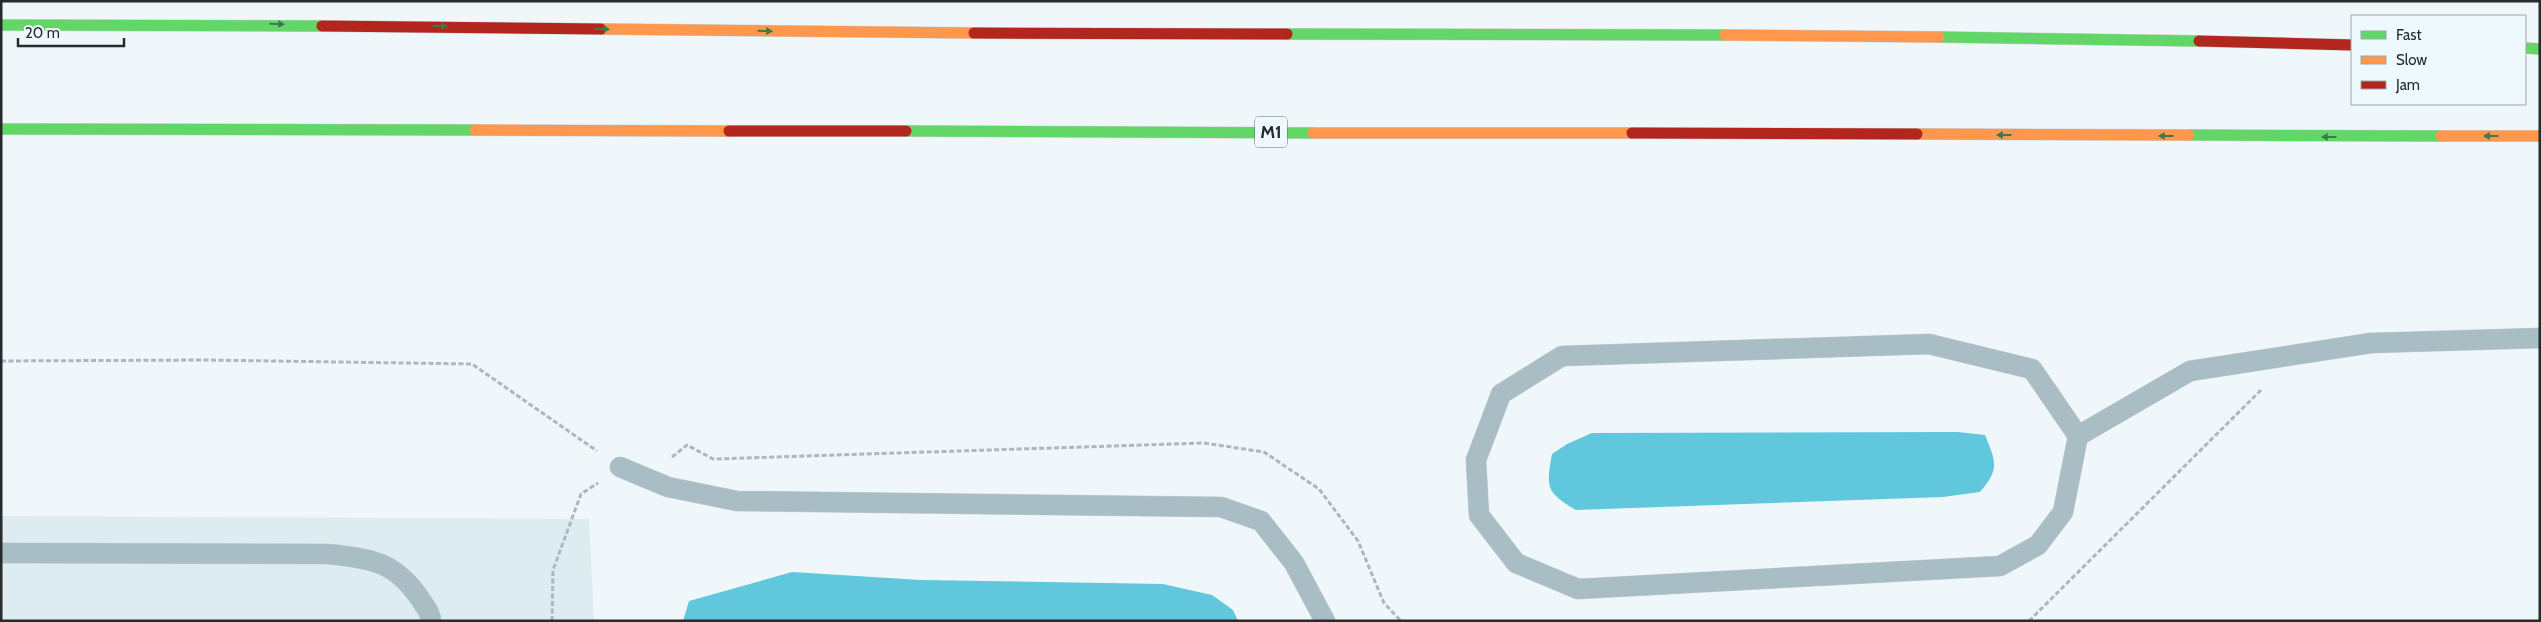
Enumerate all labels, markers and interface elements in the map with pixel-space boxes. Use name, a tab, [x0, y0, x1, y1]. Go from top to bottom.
scale bar	[18, 15, 124, 47]
legend	[2351, 15, 2526, 105]
one-way arrow	[270, 20, 286, 28]
one-way arrow	[432, 23, 448, 31]
text: 20 m	[25, 24, 60, 42]
one-way arrow	[595, 25, 611, 33]
text: Fast	[2396, 26, 2421, 44]
one-way arrow	[757, 27, 773, 35]
text: Slow	[2396, 51, 2427, 69]
text: Jam	[2395, 76, 2420, 94]
road number: M1	[1255, 116, 1287, 148]
one-way arrow	[1995, 131, 2011, 139]
one-way arrow	[2158, 132, 2174, 140]
one-way arrow	[2483, 132, 2499, 140]
one-way arrow	[2320, 133, 2336, 141]

